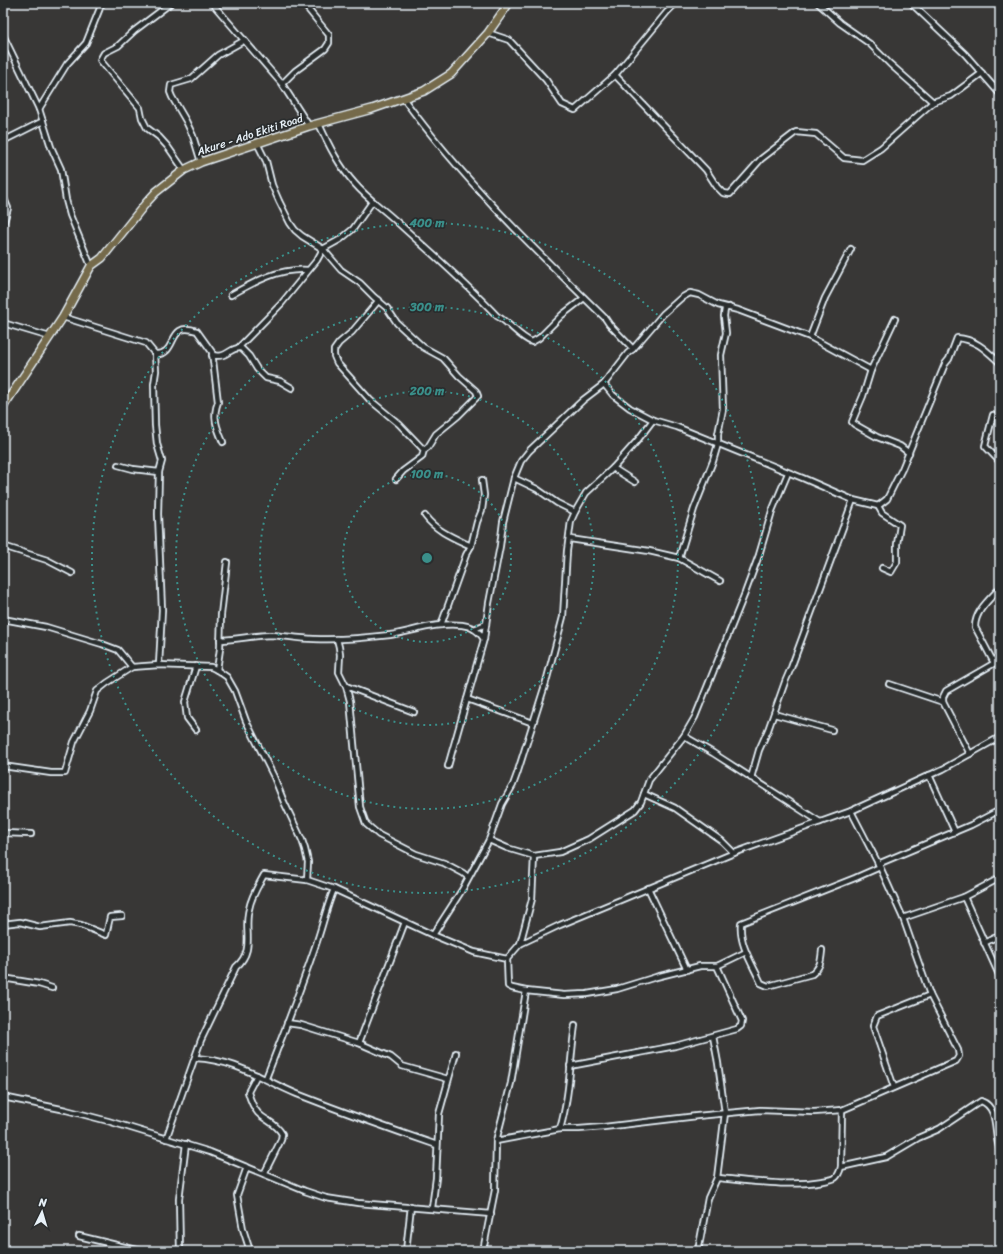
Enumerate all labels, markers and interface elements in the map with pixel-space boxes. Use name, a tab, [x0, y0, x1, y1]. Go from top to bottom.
street label: Akure - Ado Ekiti Road	[194, 109, 307, 161]
text: 400 m	[408, 212, 445, 234]
text: 300 m	[409, 296, 445, 318]
text: 200 m	[409, 380, 445, 402]
text: 100 m	[411, 463, 444, 485]
centre of rings	[420, 551, 434, 565]
north arrow	[22, 1192, 62, 1232]
text: N	[37, 1193, 48, 1212]

